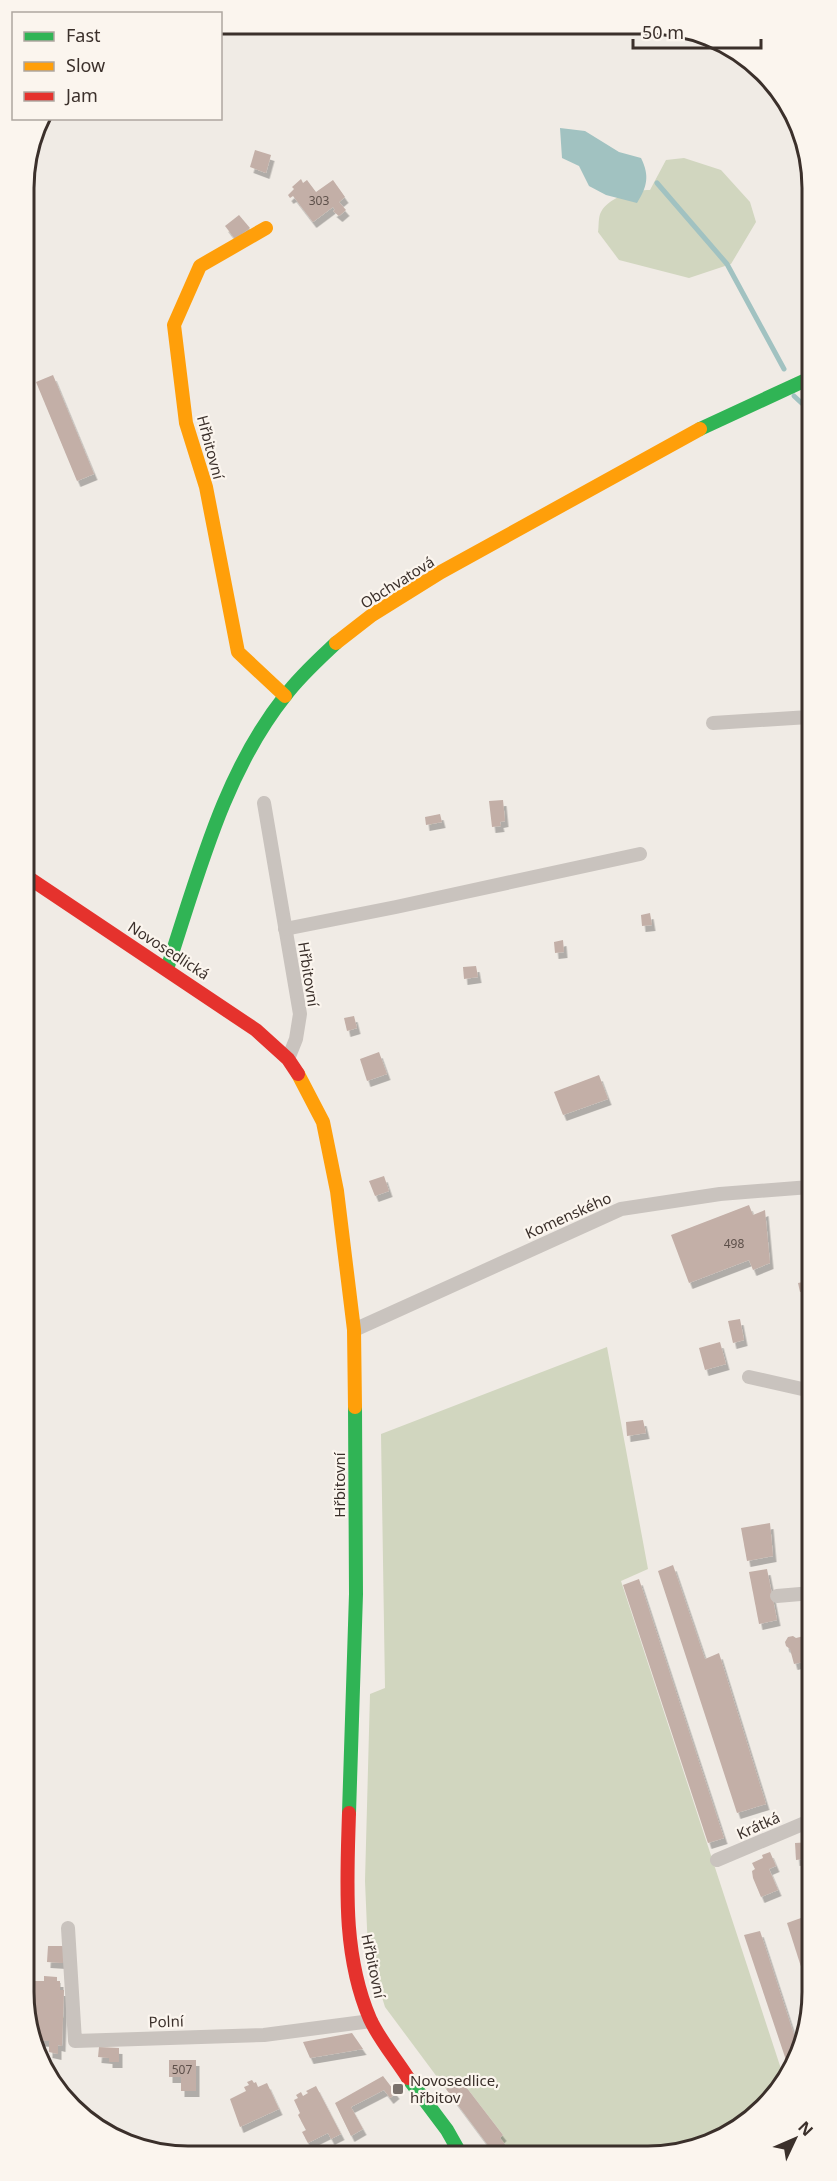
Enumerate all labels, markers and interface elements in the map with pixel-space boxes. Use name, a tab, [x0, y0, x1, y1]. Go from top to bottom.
legend	[12, 12, 222, 120]
scale bar	[633, 12, 760, 50]
text: 50 m	[642, 20, 684, 44]
text: Fast	[66, 23, 101, 47]
text: Slow	[66, 53, 105, 77]
text: Jam	[64, 83, 98, 107]
house number: 303	[309, 192, 329, 209]
street label: Hřbitovní	[193, 413, 229, 482]
street label: Obchvatová	[356, 551, 438, 613]
street label: Novosedlická	[125, 916, 213, 984]
street label: Hřbitovní	[294, 940, 324, 1009]
street label: Komenského	[522, 1187, 614, 1243]
house number: 498	[724, 1235, 744, 1252]
street label: Hřbitovní	[329, 1451, 349, 1518]
street label: Krátká	[733, 1807, 783, 1843]
street label: Hřbitovní	[357, 1932, 391, 2001]
street label: Polní	[148, 2010, 185, 2032]
house number: 507	[172, 2061, 192, 2078]
place label: Novosedlice, hřbitov	[410, 2070, 499, 2107]
marker: Novosedlice, hřbitov	[391, 2082, 405, 2096]
north arrow	[765, 2109, 825, 2169]
text: N	[793, 2116, 818, 2141]

